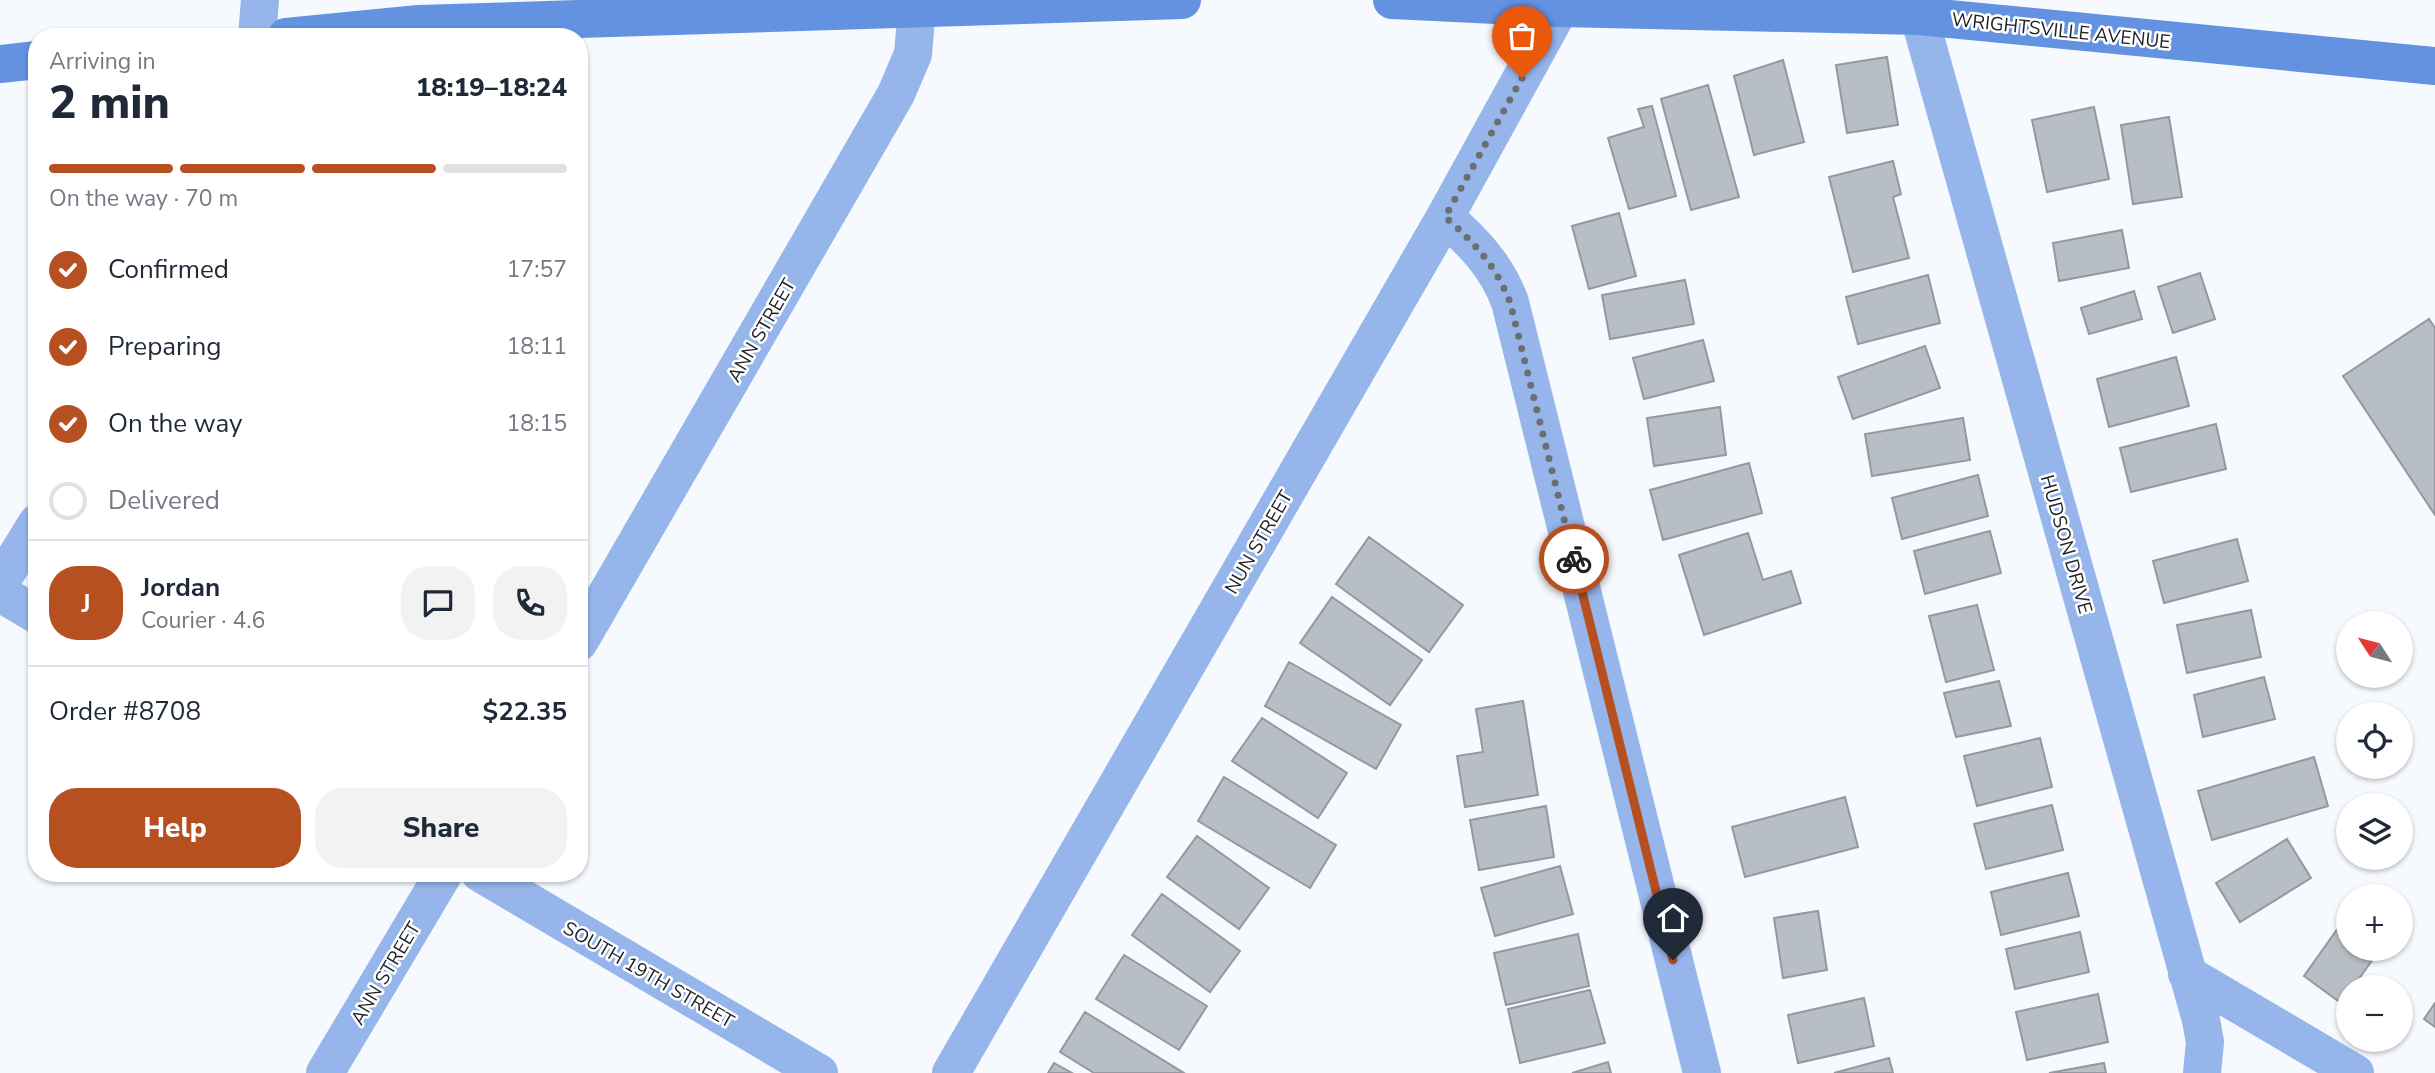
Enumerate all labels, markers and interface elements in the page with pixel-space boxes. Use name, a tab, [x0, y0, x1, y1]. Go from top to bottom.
pin	[1492, 6, 1552, 78]
street label: WRIGHTSVILLE AVENUE	[1950, 7, 2172, 55]
icon: bag	[1503, 17, 1541, 55]
text: Arriving in	[49, 46, 156, 77]
text: 18:19–18:24	[416, 70, 567, 105]
text: 2 min	[49, 71, 170, 134]
text: On the way · 70 m	[49, 183, 238, 214]
icon: check	[49, 251, 87, 289]
text: Confirmed	[108, 252, 229, 287]
text: 17:57	[507, 254, 567, 285]
street label: ANN STREET	[722, 273, 802, 387]
icon: check	[49, 328, 87, 366]
text: Preparing	[108, 329, 221, 364]
text: 18:11	[507, 331, 567, 362]
icon: check	[49, 405, 87, 443]
text: On the way	[108, 406, 242, 441]
text: 18:15	[507, 408, 567, 439]
street label: HUDSON DRIVE	[2034, 472, 2098, 617]
text: Delivered	[108, 483, 220, 518]
street label: NUN STREET	[1219, 485, 1299, 599]
courier	[1539, 524, 1609, 594]
icon: bike	[1555, 540, 1593, 578]
button: chat	[401, 566, 475, 640]
button: phone	[493, 566, 567, 640]
text: Jordan	[141, 570, 220, 605]
text: J	[81, 586, 91, 621]
text: Courier · 4.6	[141, 605, 265, 636]
north arrow	[2336, 611, 2413, 688]
map controls	[2336, 611, 2413, 1052]
text: Order #8708	[49, 694, 201, 729]
text: $22.35	[483, 694, 567, 729]
button: locate	[2336, 702, 2413, 779]
button: Help	[49, 788, 301, 868]
button: Share	[315, 788, 567, 868]
button: layers	[2336, 793, 2413, 870]
button: +	[2336, 884, 2413, 961]
pin	[1643, 888, 1703, 960]
icon: home	[1654, 899, 1692, 937]
street label: SOUTH 19TH STREET	[558, 915, 739, 1035]
street label: ANN STREET	[345, 917, 427, 1030]
button: −	[2336, 975, 2413, 1052]

